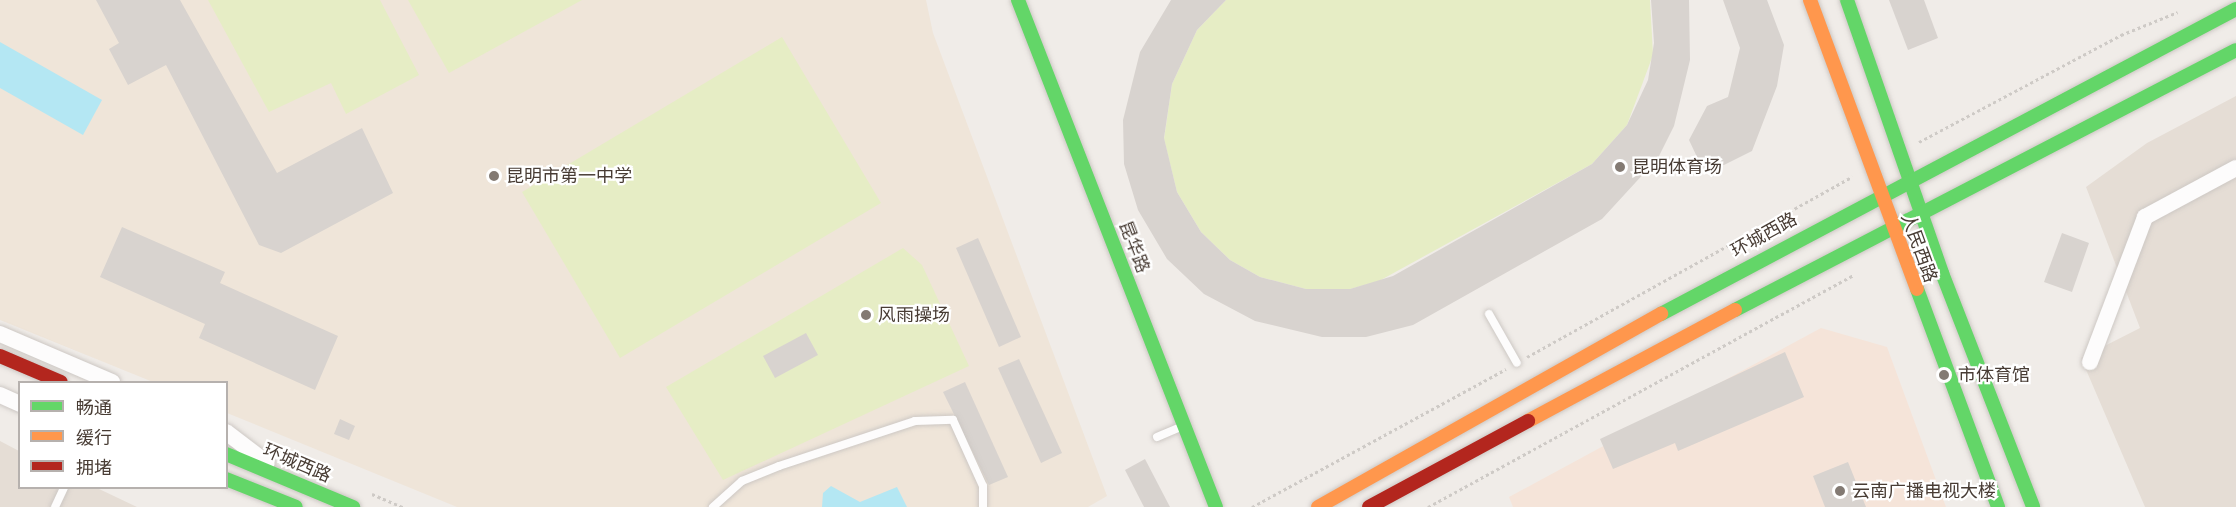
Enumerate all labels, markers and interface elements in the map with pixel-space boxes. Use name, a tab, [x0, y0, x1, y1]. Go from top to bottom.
place label: 昆明体育场	[1632, 156, 1722, 178]
marker: 昆明体育场	[1613, 160, 1627, 174]
place label: 昆明市第一中学	[506, 165, 632, 187]
marker: 昆明市第一中学	[487, 169, 501, 183]
street label: 环城西路	[1727, 208, 1801, 262]
street label: 人民西路	[1897, 210, 1941, 286]
street label: 昆华路	[1114, 218, 1154, 276]
place label: 风雨操场	[878, 304, 950, 326]
marker: 风雨操场	[859, 308, 873, 322]
place label: 市体育馆	[1958, 364, 2030, 386]
marker: 市体育馆	[1935, 366, 1953, 384]
legend	[18, 381, 228, 489]
text: 畅通	[76, 397, 112, 419]
text: 缓行	[76, 427, 112, 449]
street label: 环城西路	[260, 439, 334, 487]
text: 拥堵	[76, 457, 112, 479]
place label: 云南广播电视大楼	[1852, 480, 1996, 502]
marker: 云南广播电视大楼	[1833, 484, 1847, 498]

